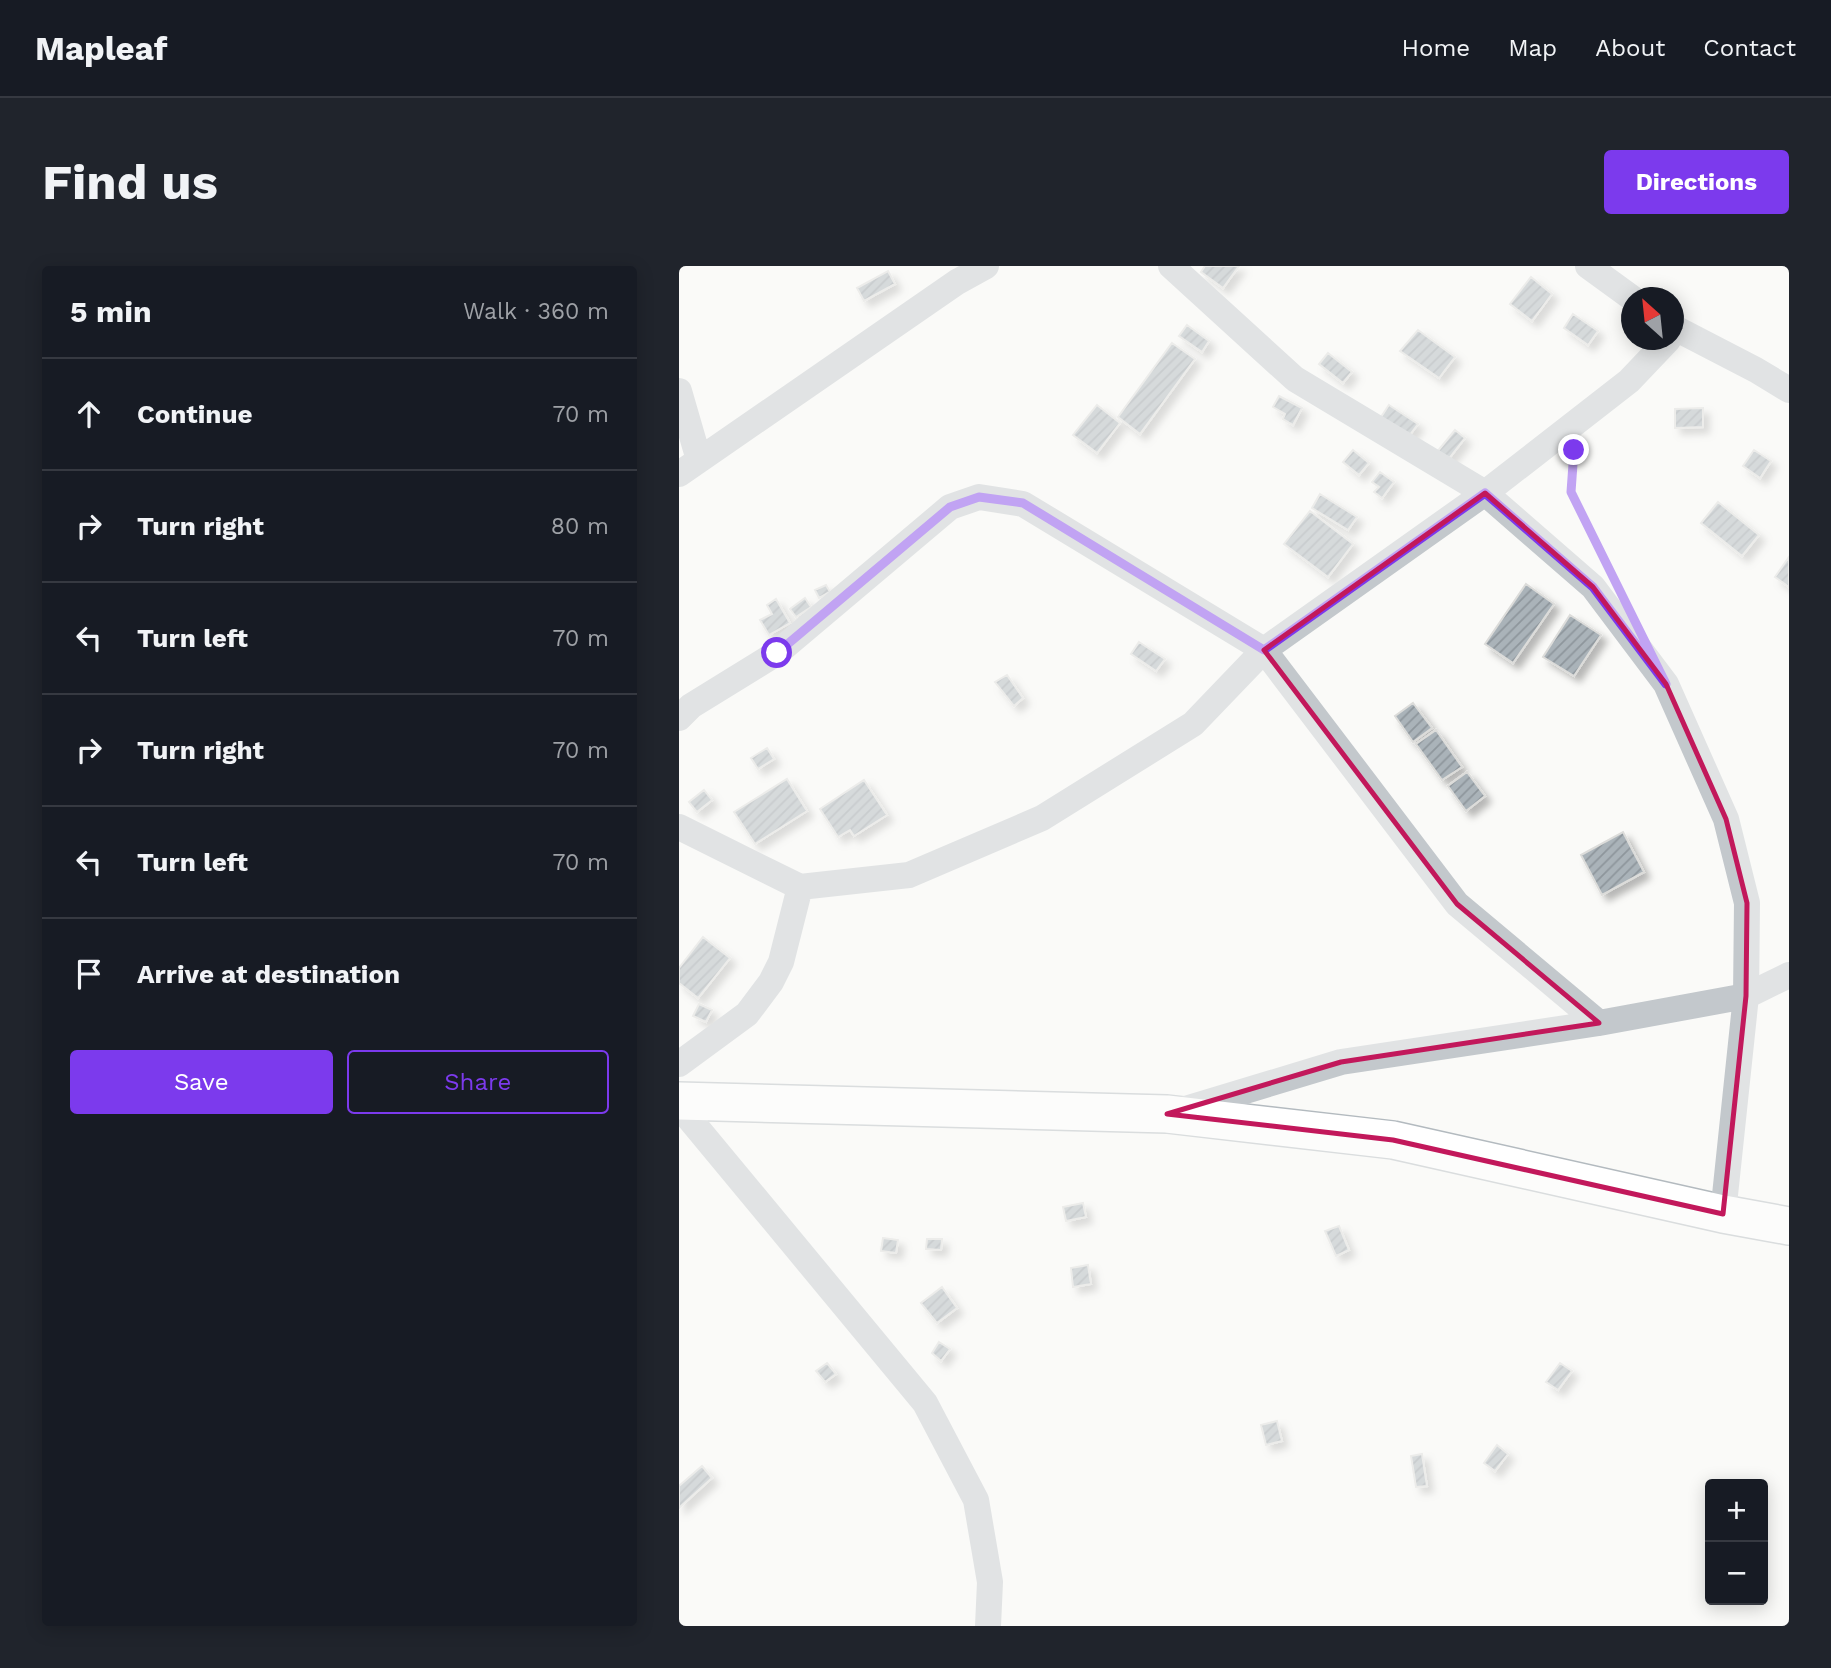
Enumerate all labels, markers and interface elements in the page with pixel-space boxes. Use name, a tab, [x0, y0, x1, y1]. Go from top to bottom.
text: Mapleaf	[35, 29, 167, 68]
text: Home	[1402, 34, 1470, 62]
text: Map	[1508, 34, 1557, 62]
text: About	[1595, 34, 1665, 62]
text: Contact	[1703, 34, 1796, 62]
button: Directions	[1604, 150, 1789, 214]
text: Find us	[42, 153, 218, 211]
north arrow	[1621, 287, 1684, 350]
text: 5 min	[70, 294, 152, 329]
text: Walk · 360 m	[463, 298, 609, 325]
icon: ahead	[70, 395, 108, 433]
text: Continue	[137, 399, 253, 429]
text: 70 m	[552, 401, 609, 428]
route end	[1558, 434, 1589, 465]
icon: right	[70, 507, 108, 545]
text: Turn right	[137, 511, 264, 541]
text: 80 m	[551, 513, 609, 540]
icon: left	[70, 619, 108, 657]
text: Turn left	[137, 623, 248, 653]
text: 70 m	[552, 625, 609, 652]
route start	[761, 637, 792, 668]
icon: right	[70, 731, 108, 769]
text: Turn right	[137, 735, 264, 765]
text: 70 m	[552, 737, 609, 764]
icon: left	[70, 843, 108, 881]
text: Turn left	[137, 847, 248, 877]
text: 70 m	[552, 849, 609, 876]
icon: arrive	[70, 955, 108, 993]
text: Arrive at destination	[137, 959, 400, 989]
button: Save	[70, 1050, 333, 1114]
button: Share	[347, 1050, 609, 1114]
map controls	[1705, 1479, 1768, 1605]
button: +	[1705, 1479, 1768, 1542]
button: −	[1705, 1542, 1768, 1605]

